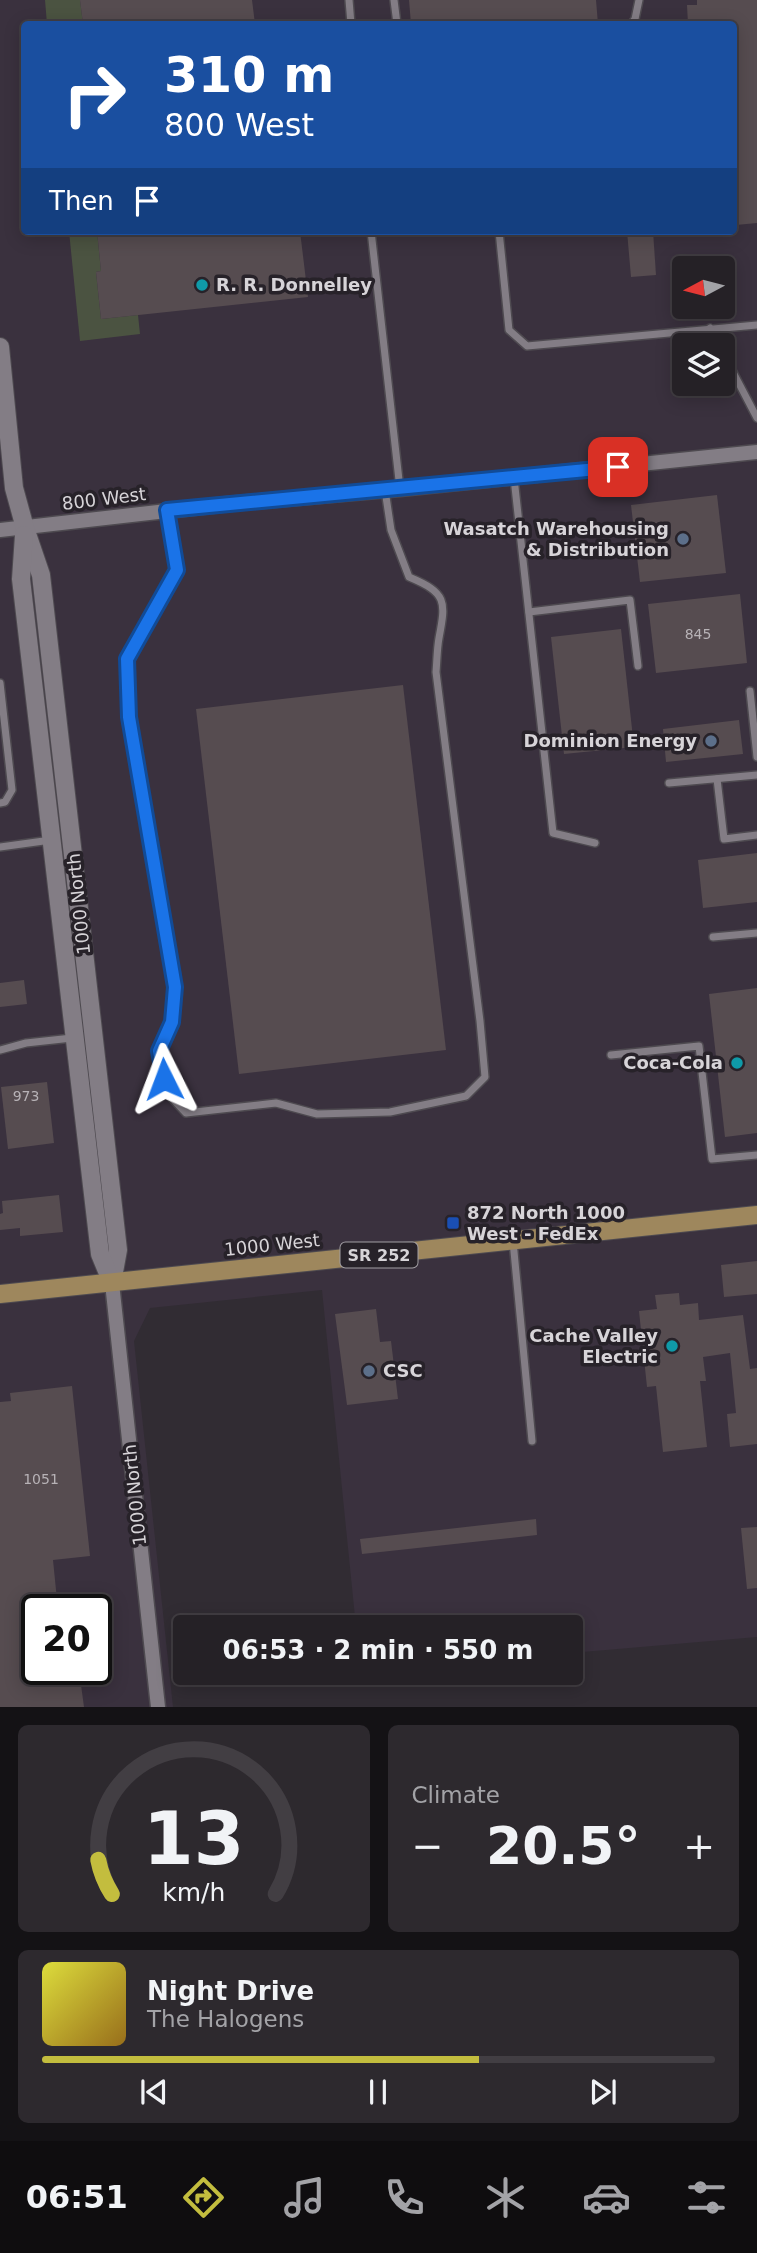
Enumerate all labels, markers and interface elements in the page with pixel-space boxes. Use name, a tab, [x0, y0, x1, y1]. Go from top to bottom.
text: 310 m	[164, 47, 334, 104]
icon: right	[49, 49, 140, 140]
text: 800 West	[164, 106, 314, 144]
icon: arrive	[128, 182, 166, 220]
text: Then	[49, 186, 114, 216]
north arrow	[672, 256, 735, 318]
map controls	[672, 256, 735, 396]
place label: R. R. Donnelley	[216, 274, 372, 295]
marker: R. R. Donnelley	[194, 277, 210, 293]
button: layers	[672, 333, 735, 396]
pin	[588, 437, 648, 497]
icon: arrive	[599, 448, 637, 486]
street label: 800 West	[61, 483, 147, 514]
place label: Wasatch Warehousing & Distribution	[443, 518, 669, 560]
marker: Wasatch Warehousing & Distribution	[675, 531, 691, 547]
house number: 845	[685, 626, 711, 642]
place label: Dominion Energy	[524, 730, 697, 751]
marker: Dominion Energy	[703, 733, 719, 749]
street label: 1000 North	[63, 852, 94, 956]
position arrow	[127, 1042, 201, 1116]
place label: Coca-Cola	[623, 1052, 723, 1073]
marker: Coca-Cola	[729, 1055, 745, 1071]
house number: 973	[13, 1088, 39, 1104]
place label: 872 North 1000 West - FedEx	[467, 1202, 625, 1244]
marker: 872 North 1000 West - FedEx	[445, 1215, 461, 1231]
street label: 1000 West	[223, 1229, 321, 1260]
road number: SR 252	[340, 1242, 418, 1268]
place label: Cache Valley Electric	[529, 1325, 658, 1367]
marker: Cache Valley Electric	[664, 1338, 680, 1354]
place label: CSC	[383, 1360, 423, 1381]
marker: CSC	[361, 1363, 377, 1379]
street label: 1000 North	[119, 1443, 150, 1547]
house number: 1051	[23, 1471, 59, 1487]
speed limit sign: 20	[21, 1594, 112, 1685]
text: 06:53 · 2 min · 550 m	[223, 1635, 533, 1665]
text: Climate	[412, 1782, 500, 1808]
text: 13	[143, 1797, 244, 1882]
text: 20.5°	[486, 1816, 640, 1876]
text: −	[412, 1824, 443, 1868]
text: +	[683, 1824, 715, 1868]
text: km/h	[162, 1878, 225, 1907]
text: Night Drive	[147, 1976, 314, 2006]
text: The Halogens	[147, 2006, 304, 2032]
icon: previous	[135, 2073, 173, 2111]
icon: pause	[359, 2073, 397, 2111]
icon: next	[584, 2073, 622, 2111]
icon: directions	[179, 2173, 228, 2222]
icon: music	[280, 2173, 329, 2222]
icon: phone	[380, 2173, 429, 2222]
icon: climate	[481, 2173, 530, 2222]
icon: car	[582, 2173, 631, 2222]
icon: filters	[682, 2173, 731, 2222]
text: 06:51	[26, 2178, 128, 2216]

